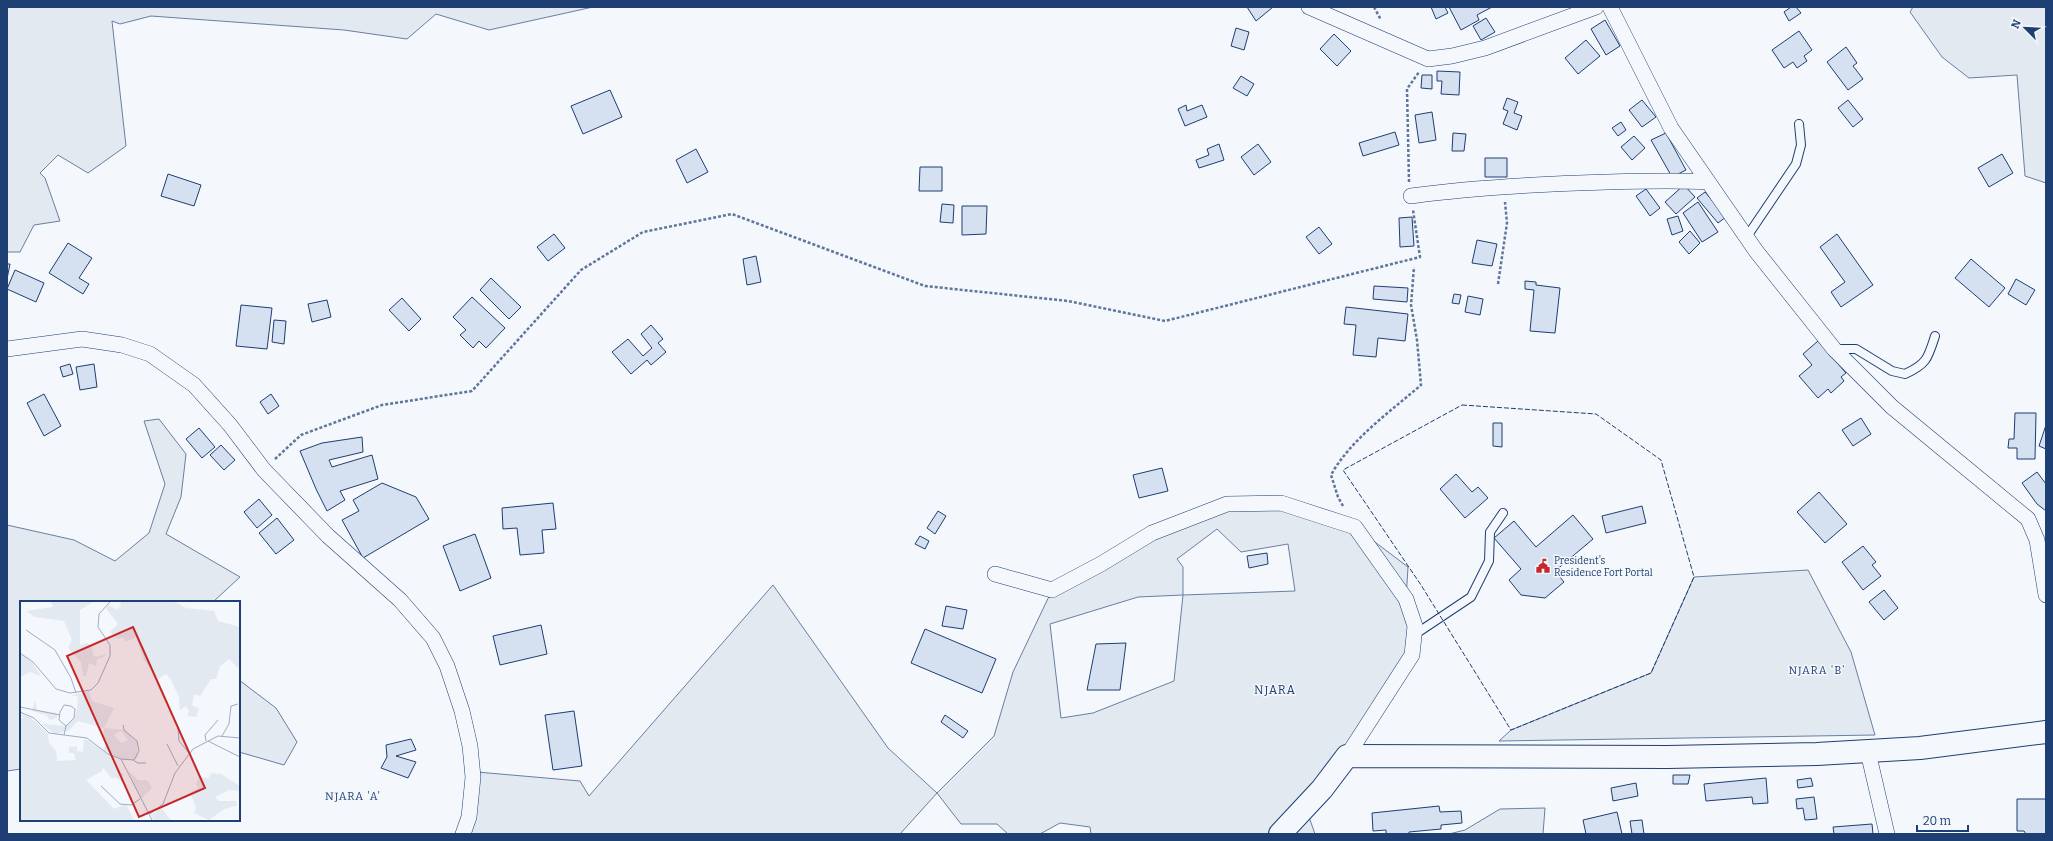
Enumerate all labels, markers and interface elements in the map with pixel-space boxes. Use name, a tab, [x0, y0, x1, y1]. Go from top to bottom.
north arrow	[2005, 8, 2045, 48]
text: N	[2009, 17, 2024, 31]
place label: President's Residence Fort Portal	[1554, 555, 1653, 579]
public building icon: President's Residence Fort Portal	[1535, 558, 1551, 574]
inset map	[20, 601, 240, 821]
district label: NJARA 'B'	[1788, 664, 1846, 677]
district label: NJARA	[1254, 683, 1296, 697]
district label: NJARA 'A'	[325, 790, 381, 803]
scale bar	[1917, 807, 1968, 833]
text: 20 m	[1923, 814, 1952, 828]

